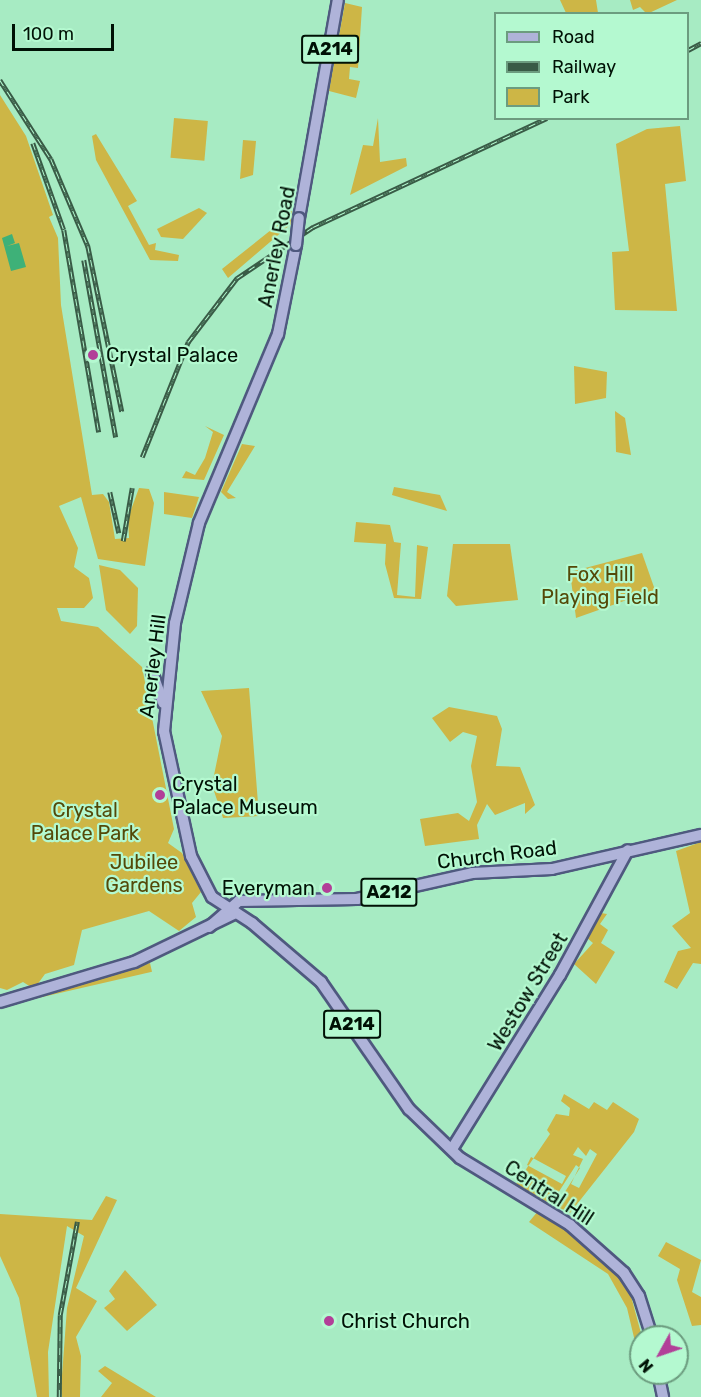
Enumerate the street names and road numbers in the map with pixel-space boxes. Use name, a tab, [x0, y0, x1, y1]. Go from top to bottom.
road number: A214	[300, 34, 360, 64]
street label: Anerley Road	[253, 184, 301, 310]
street label: Anerley Hill	[135, 613, 171, 719]
street label: Church Road	[436, 836, 558, 874]
road number: A212	[359, 877, 419, 907]
street label: Westow Street	[483, 928, 573, 1056]
road number: A214	[322, 1009, 382, 1039]
street label: Central Hill	[500, 1155, 598, 1231]

